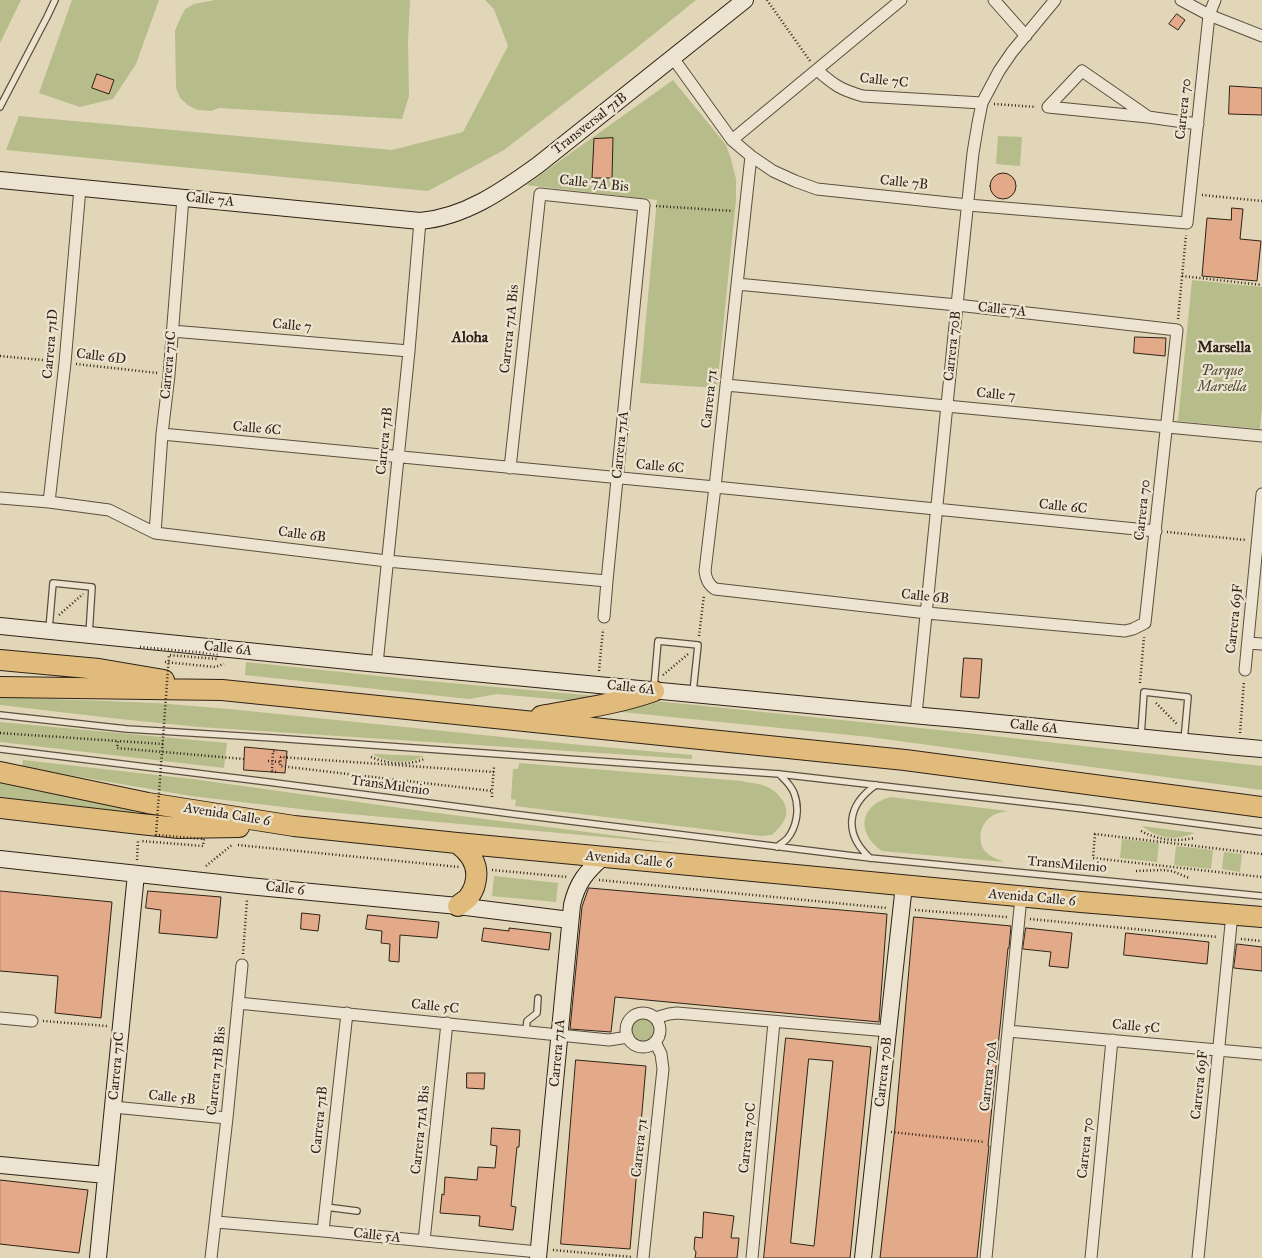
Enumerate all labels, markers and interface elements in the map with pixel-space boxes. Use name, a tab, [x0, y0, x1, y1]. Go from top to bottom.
street label: Calle 7C	[859, 70, 909, 92]
street label: Carrera 70	[1172, 78, 1196, 140]
street label: Transversal 71B	[549, 89, 631, 159]
street label: Calle 7A Bis	[558, 172, 630, 196]
street label: Calle 7B	[879, 172, 929, 194]
street label: Calle 7A	[185, 189, 235, 211]
street label: Carrera 71A Bis	[497, 284, 523, 374]
street label: Calle 7A	[977, 299, 1027, 321]
street label: Carrera 71D	[40, 308, 62, 380]
street label: Carrera 70B	[941, 310, 965, 382]
street label: Calle 7	[272, 316, 312, 336]
district label: Aloha	[452, 329, 488, 347]
street label: Carrera 71C	[158, 330, 180, 400]
district label: Marsella	[1197, 339, 1251, 357]
street label: Calle 6D	[75, 346, 127, 368]
park label: Parque Marsella	[1197, 364, 1247, 397]
street label: Carrera 71	[699, 369, 721, 429]
street label: Calle 7	[976, 385, 1016, 405]
street label: Carrera 71B	[373, 406, 397, 476]
street label: Carrera 71A	[609, 410, 633, 480]
street label: Calle 6C	[232, 419, 282, 439]
street label: Calle 6C	[635, 457, 685, 477]
street label: Carrera 70	[1131, 479, 1155, 541]
street label: Calle 6C	[1038, 496, 1088, 518]
street label: Calle 6B	[277, 524, 327, 546]
street label: Carrera 69F	[1223, 583, 1247, 655]
street label: Calle 6B	[900, 586, 950, 608]
street label: Calle 6A	[203, 638, 253, 660]
street label: Calle 6A	[606, 677, 656, 699]
street label: Calle 6A	[1009, 716, 1059, 738]
street label: TransMilenio	[349, 772, 431, 800]
street label: Avenida Calle 6	[182, 800, 272, 830]
street label: Avenida Calle 6	[585, 848, 673, 872]
street label: TransMilenio	[1027, 853, 1107, 877]
street label: Calle 6	[265, 879, 305, 899]
street label: Avenida Calle 6	[988, 886, 1076, 910]
street label: Calle 5C	[410, 996, 460, 1018]
street label: Calle 5C	[1111, 1017, 1161, 1037]
street label: Carrera 71A	[547, 1018, 569, 1088]
street label: Carrera 71B Bis	[204, 1026, 230, 1116]
street label: Carrera 71C	[106, 1031, 128, 1101]
street label: Carrera 70B	[872, 1036, 896, 1108]
street label: Carrera 70A	[977, 1040, 1001, 1112]
street label: Carrera 69F	[1188, 1049, 1212, 1121]
street label: Carrera 71B	[308, 1085, 332, 1155]
street label: Carrera 71A Bis	[408, 1085, 434, 1175]
street label: Calle 5B	[147, 1087, 197, 1109]
street label: Carrera 70C	[736, 1102, 760, 1174]
street label: Carrera 70	[1074, 1117, 1098, 1179]
street label: Carrera 71	[629, 1118, 651, 1178]
street label: Calle 5A	[352, 1225, 402, 1247]

